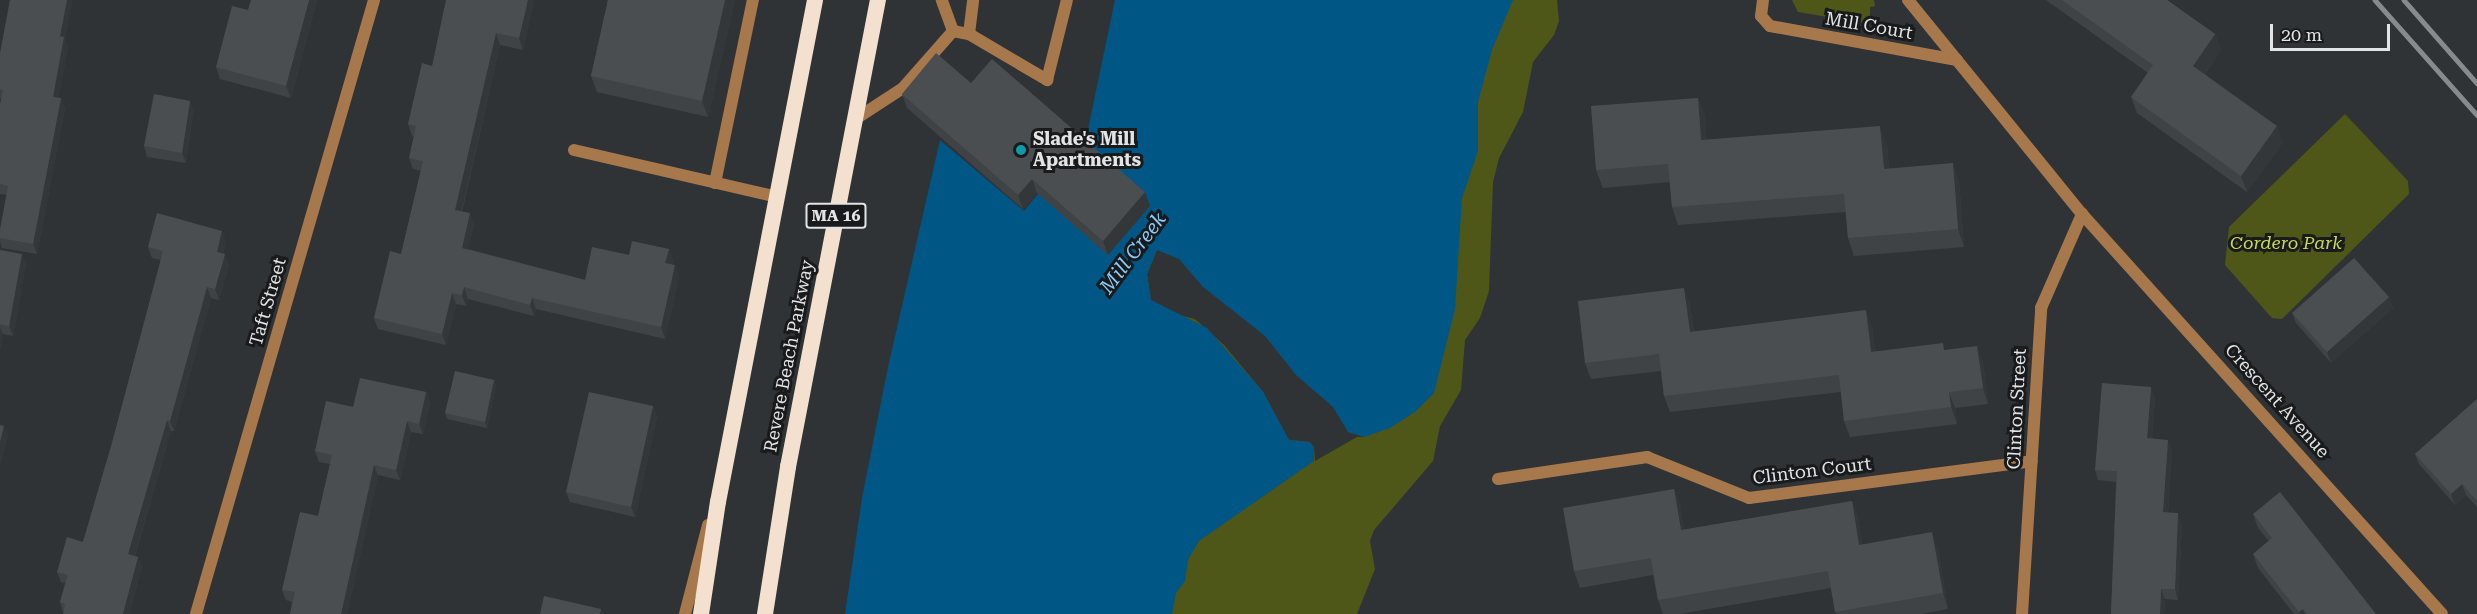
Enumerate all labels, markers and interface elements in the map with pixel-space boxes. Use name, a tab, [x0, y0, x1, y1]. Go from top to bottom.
street label: Mill Court	[1824, 8, 1914, 44]
scale bar	[2273, 12, 2393, 50]
text: 20 m	[2281, 24, 2322, 45]
place label: Slade's Mill Apartments	[1033, 129, 1141, 172]
marker: Slade's Mill Apartments	[1014, 143, 1028, 157]
road number: MA 16	[804, 203, 868, 229]
water label: Mill Creek	[1095, 208, 1171, 298]
park label: Cordero Park	[2230, 232, 2342, 254]
street label: Taft Street	[245, 255, 291, 349]
street label: Revere Beach Parkway	[760, 258, 818, 454]
street label: Crescent Avenue	[2220, 340, 2334, 462]
street label: Clinton Street	[2003, 348, 2031, 470]
street label: Clinton Court	[1752, 453, 1872, 489]

